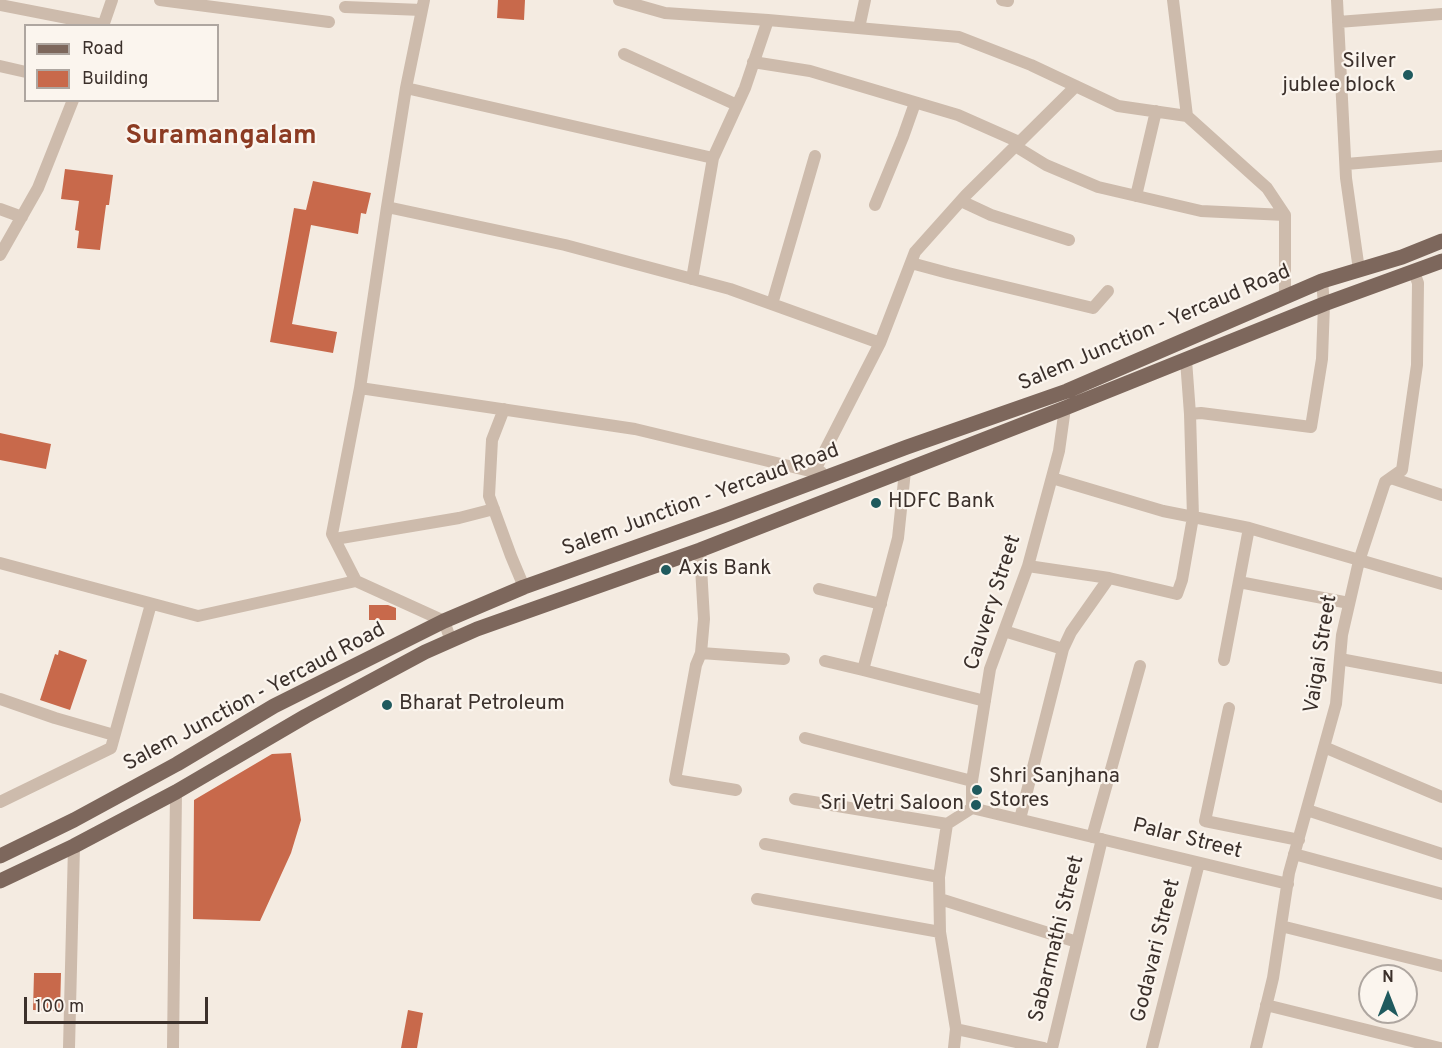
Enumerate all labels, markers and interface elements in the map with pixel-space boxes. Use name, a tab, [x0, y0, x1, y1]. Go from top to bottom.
legend	[24, 24, 219, 102]
text: Road	[82, 38, 124, 61]
place label: Silver jublee block	[1283, 50, 1396, 100]
text: Building	[82, 68, 148, 91]
marker: Silver jublee block	[1401, 68, 1415, 82]
district label: Suramangalam	[125, 122, 317, 154]
street label: Salem Junction - Yercaud Road	[1015, 260, 1295, 398]
street label: Salem Junction - Yercaud Road	[559, 439, 843, 563]
place label: HDFC Bank	[888, 490, 995, 516]
marker: HDFC Bank	[869, 496, 883, 510]
street label: Cauvery Street	[960, 532, 1028, 674]
place label: Axis Bank	[678, 557, 771, 583]
marker: Axis Bank	[659, 563, 673, 577]
street label: Vaigai Street	[1300, 593, 1344, 715]
street label: Salem Junction - Yercaud Road	[120, 618, 390, 778]
place label: Bharat Petroleum	[399, 692, 565, 718]
marker: Bharat Petroleum	[380, 698, 394, 712]
place label: Shri Sanjhana Stores	[989, 765, 1120, 815]
marker: Shri Sanjhana Stores	[970, 783, 984, 797]
place label: Sri Vetri Saloon	[820, 792, 964, 818]
marker: Sri Vetri Saloon	[969, 798, 983, 812]
street label: Palar Street	[1130, 814, 1244, 866]
street label: Sabarmathi Street	[1025, 853, 1091, 1025]
street label: Godavari Street	[1127, 877, 1187, 1025]
north arrow	[1358, 964, 1418, 1024]
text: N	[1382, 968, 1394, 988]
scale bar	[27, 985, 212, 1023]
text: 100 m	[35, 996, 84, 1019]

